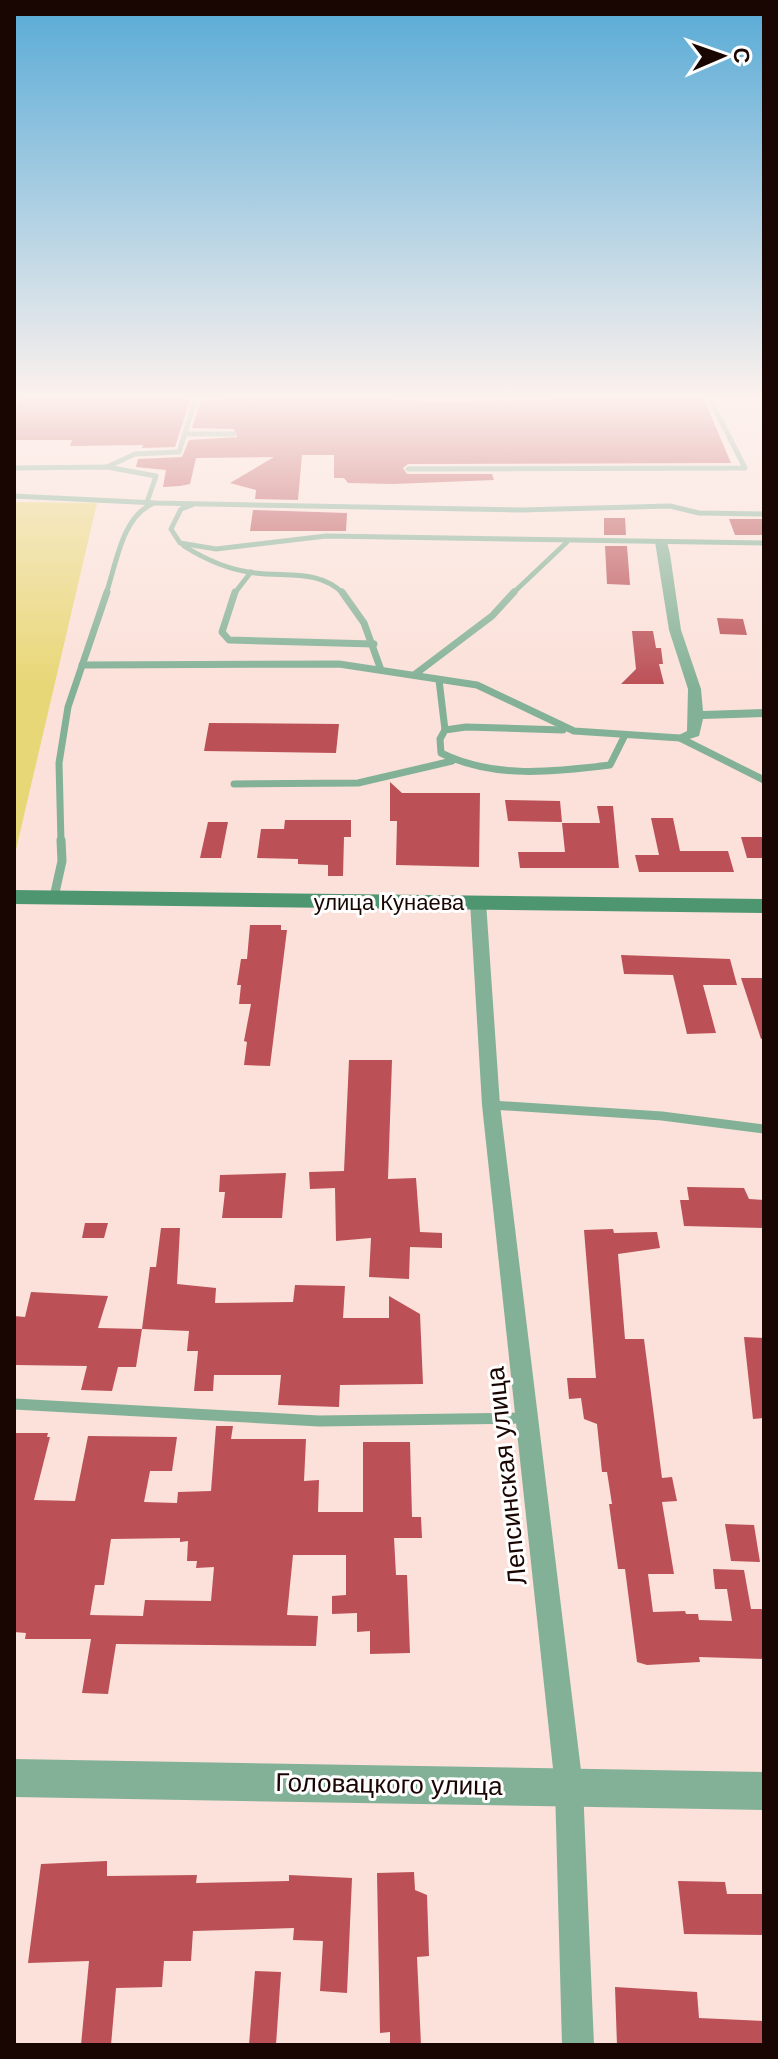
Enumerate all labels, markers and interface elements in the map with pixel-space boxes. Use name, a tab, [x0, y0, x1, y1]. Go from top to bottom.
north arrow	[682, 16, 762, 96]
text: С	[729, 47, 754, 64]
street label: улица Кунаева	[314, 890, 465, 915]
street label: Лепсинская улица	[480, 1365, 532, 1587]
street label: Головацкого улица	[275, 1767, 503, 1801]

